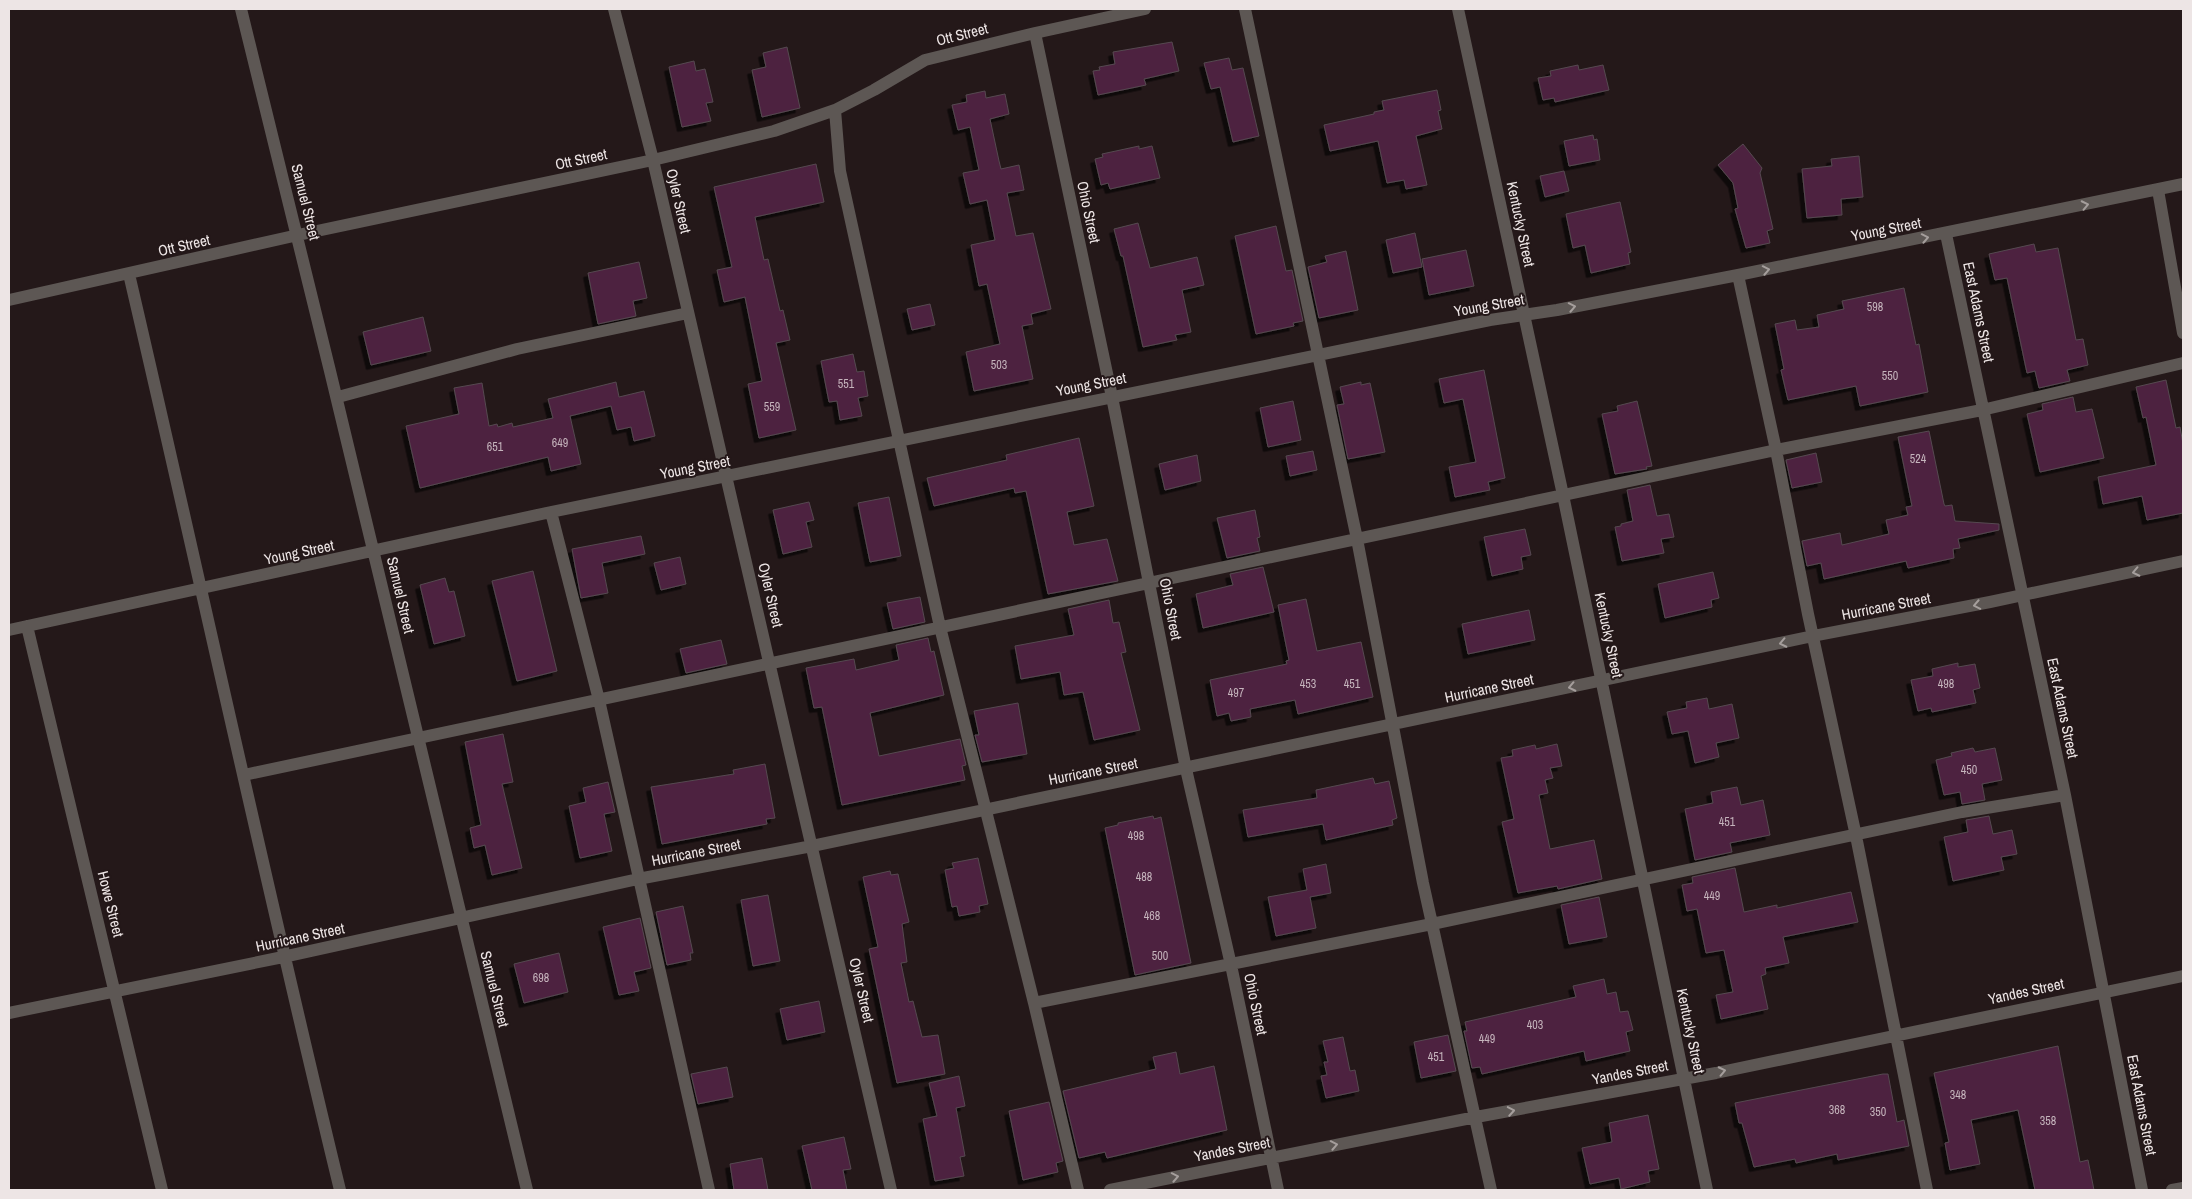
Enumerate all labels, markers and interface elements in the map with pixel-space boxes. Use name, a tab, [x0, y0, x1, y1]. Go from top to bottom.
street label: Ott Street	[934, 17, 991, 51]
street label: Ott Street	[553, 143, 609, 175]
street label: Samuel Street	[286, 162, 326, 243]
street label: Oyler Street	[661, 167, 697, 236]
street label: Ohio Street	[1072, 179, 1106, 246]
street label: Kentucky Street	[1502, 179, 1540, 269]
one-way arrow	[2080, 200, 2089, 211]
street label: Young Street	[1849, 212, 1923, 246]
street label: Ott Street	[156, 229, 213, 261]
one-way arrow	[1921, 233, 1930, 243]
street label: East Adams Street	[1958, 260, 2000, 365]
one-way arrow	[1762, 265, 1771, 275]
street label: Young Street	[1452, 288, 1526, 321]
house number: 598	[1867, 299, 1883, 315]
one-way arrow	[1568, 303, 1577, 313]
house number: 503	[991, 357, 1007, 373]
street label: Young Street	[1054, 367, 1128, 401]
house number: 550	[1882, 368, 1898, 384]
house number: 551	[838, 376, 855, 392]
house number: 559	[764, 399, 780, 415]
house number: 649	[552, 435, 568, 451]
house number: 651	[487, 439, 504, 455]
street label: Young Street	[658, 450, 732, 484]
house number: 524	[1910, 451, 1927, 467]
street label: Young Street	[262, 534, 336, 570]
street label: Samuel Street	[382, 555, 420, 636]
street label: Oyler Street	[753, 561, 789, 630]
one-way arrow	[2131, 566, 2140, 576]
street label: Ohio Street	[1155, 576, 1187, 642]
street label: Hurricane Street	[1840, 587, 1933, 625]
street label: Kentucky Street	[1590, 590, 1628, 680]
one-way arrow	[1972, 599, 1981, 610]
one-way arrow	[1778, 637, 1787, 647]
street label: East Adams Street	[2042, 656, 2084, 761]
street label: Hurricane Street	[1443, 668, 1536, 708]
house number: 453	[1300, 676, 1316, 692]
house number: 451	[1344, 676, 1361, 692]
house number: 498	[1938, 676, 1954, 692]
one-way arrow	[1568, 681, 1577, 692]
house number: 497	[1228, 685, 1245, 701]
street label: Hurricane Street	[1047, 752, 1140, 790]
house number: 450	[1961, 762, 1977, 778]
house number: 451	[1719, 814, 1736, 830]
house number: 498	[1128, 828, 1144, 844]
street label: Hurricane Street	[650, 833, 743, 871]
street label: Howe Street	[93, 869, 130, 940]
house number: 488	[1136, 869, 1152, 885]
house number: 449	[1704, 888, 1720, 904]
house number: 468	[1144, 908, 1160, 924]
street label: Hurricane Street	[254, 917, 347, 957]
house number: 500	[1152, 948, 1168, 964]
street label: Samuel Street	[475, 949, 515, 1030]
street label: Oyler Street	[844, 956, 880, 1025]
house number: 698	[533, 970, 549, 986]
street label: Ohio Street	[1239, 971, 1273, 1038]
street label: Yandes Street	[1986, 973, 2066, 1009]
street label: Kentucky Street	[1672, 986, 1710, 1076]
house number: 403	[1527, 1017, 1543, 1033]
house number: 449	[1479, 1031, 1495, 1047]
house number: 451	[1428, 1049, 1445, 1065]
street label: East Adams Street	[2122, 1053, 2162, 1158]
street label: Yandes Street	[1590, 1054, 1670, 1090]
one-way arrow	[1718, 1067, 1727, 1077]
house number: 348	[1950, 1087, 1966, 1103]
house number: 368	[1829, 1102, 1845, 1118]
house number: 350	[1870, 1104, 1886, 1120]
one-way arrow	[1507, 1106, 1515, 1116]
house number: 358	[2040, 1113, 2056, 1129]
street label: Yandes Street	[1192, 1131, 1272, 1167]
one-way arrow	[1330, 1141, 1339, 1151]
one-way arrow	[1171, 1172, 1179, 1183]

